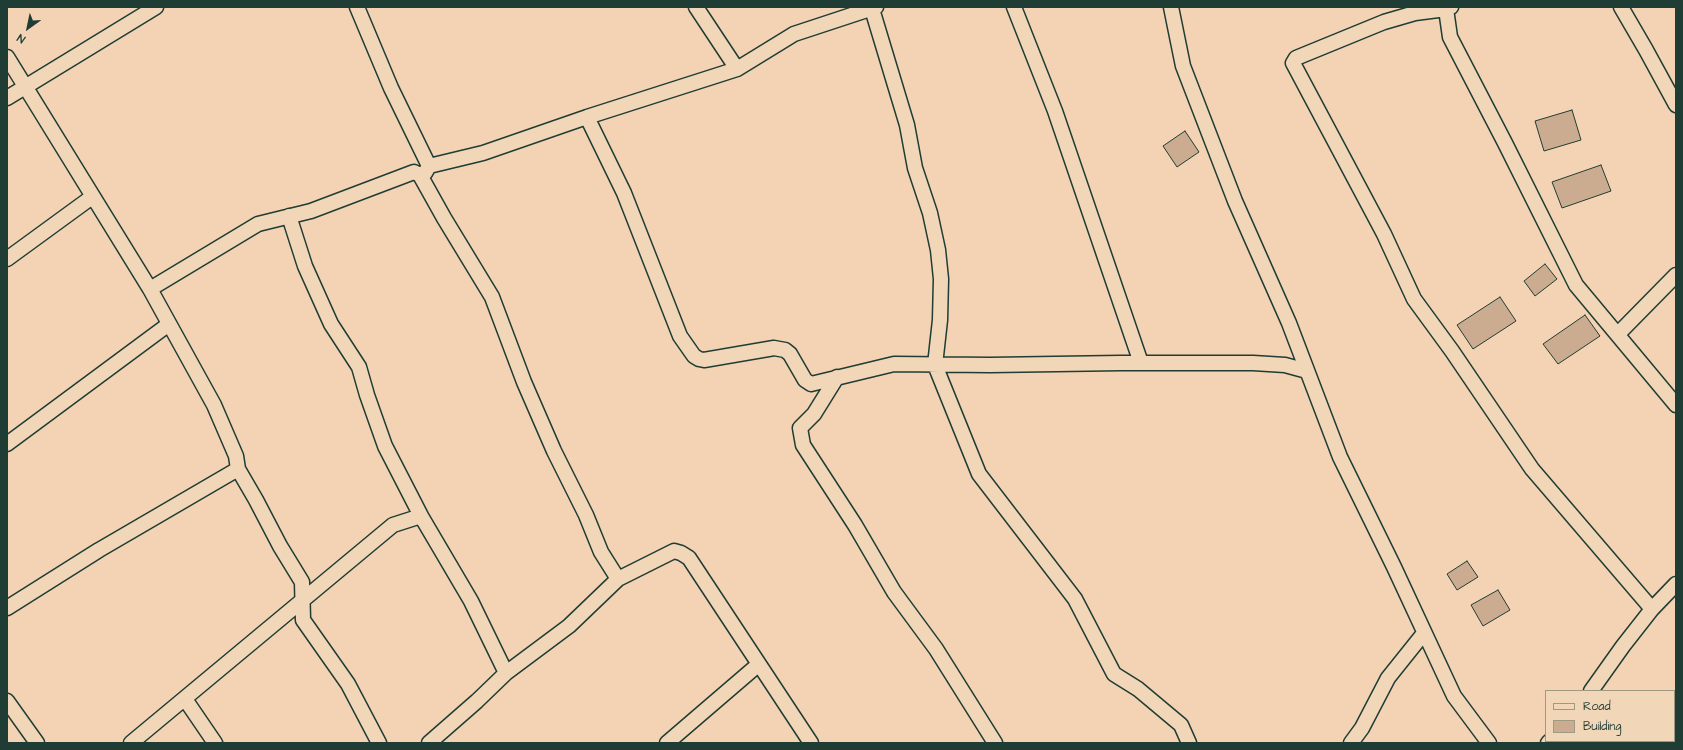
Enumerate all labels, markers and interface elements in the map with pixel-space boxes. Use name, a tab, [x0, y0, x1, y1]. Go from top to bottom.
north arrow	[8, 8, 48, 48]
text: N	[14, 30, 28, 47]
legend	[1545, 690, 1675, 742]
text: Road	[1583, 698, 1611, 715]
text: Building	[1583, 718, 1621, 735]

